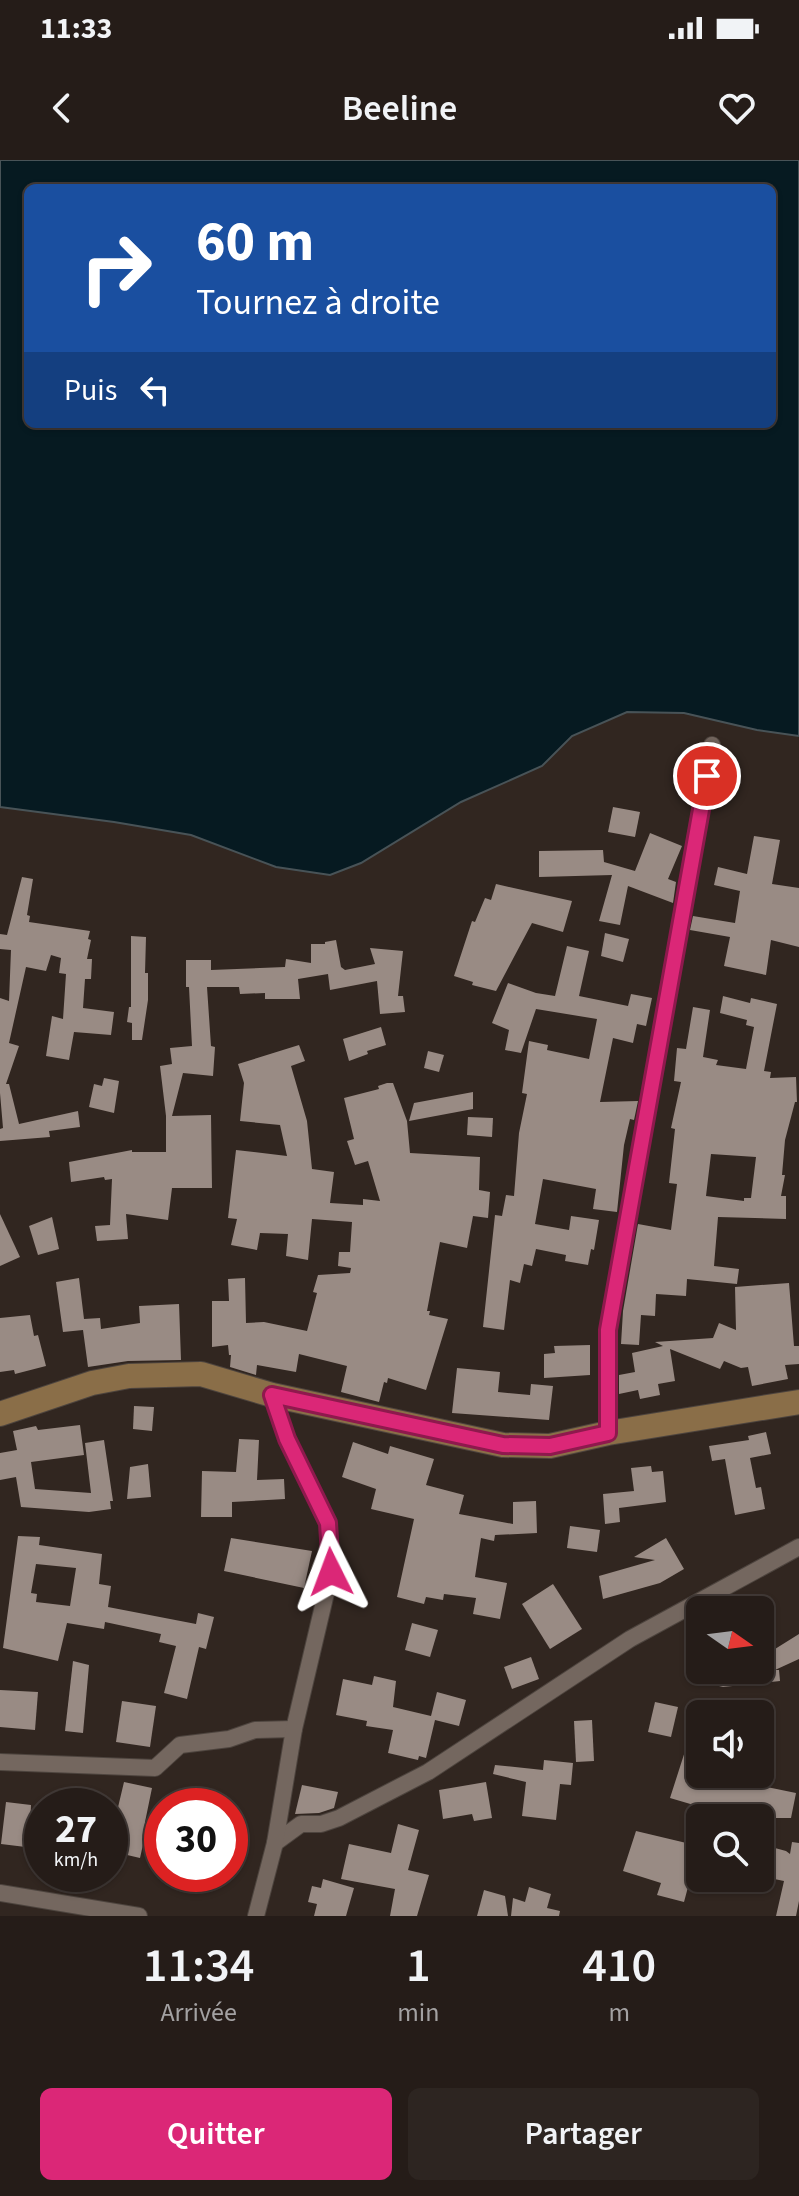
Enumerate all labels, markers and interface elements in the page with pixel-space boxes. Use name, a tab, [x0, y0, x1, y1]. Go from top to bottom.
text: 11:33	[40, 7, 112, 50]
text: Beeline	[342, 83, 457, 134]
icon: back	[40, 86, 84, 130]
icon: heart	[715, 86, 759, 130]
text: 60 m	[196, 203, 314, 282]
icon: right	[64, 216, 168, 320]
text: Tournez à droite	[196, 277, 440, 328]
icon: left	[133, 368, 177, 412]
text: Puis	[64, 369, 117, 412]
pin	[673, 742, 741, 810]
icon: arrive	[685, 754, 729, 798]
position arrow	[289, 1530, 373, 1614]
north arrow	[686, 1596, 774, 1684]
map controls	[686, 1596, 774, 1892]
button: sound	[686, 1700, 774, 1788]
speed limit sign: 30	[144, 1788, 248, 1892]
text: 27	[55, 1801, 97, 1858]
button: search	[686, 1804, 774, 1892]
text: km/h	[54, 1846, 98, 1874]
text: 11:34	[143, 1932, 255, 2000]
text: 1	[406, 1932, 431, 2000]
text: 410	[582, 1932, 656, 2000]
text: Arrivée	[160, 1994, 237, 2031]
text: min	[397, 1994, 439, 2031]
text: m	[608, 1994, 630, 2031]
button: Quitter	[40, 2088, 392, 2180]
button: Partager	[408, 2088, 759, 2180]

